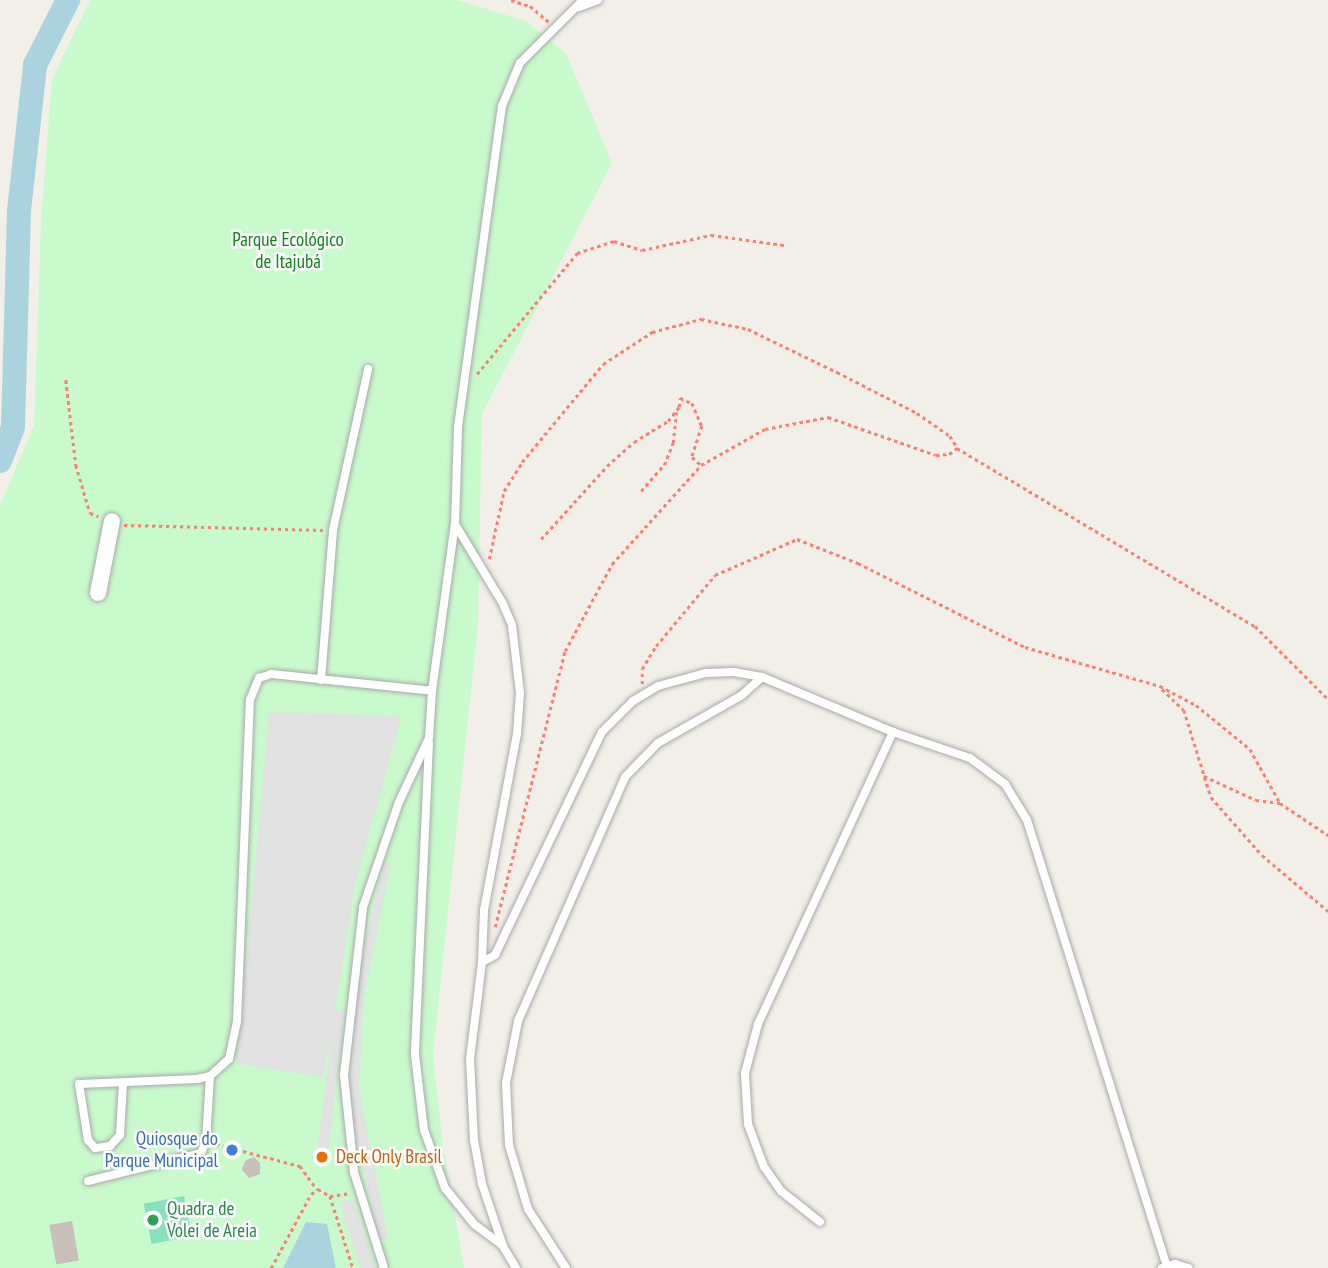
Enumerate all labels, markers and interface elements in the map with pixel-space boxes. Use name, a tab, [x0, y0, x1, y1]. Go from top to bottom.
park label: Parque Ecológico de Itajubá	[232, 229, 344, 273]
place label: Quiosque do Parque Municipal	[105, 1128, 218, 1172]
marker: Quiosque do Parque Municipal	[224, 1142, 240, 1158]
place label: Deck Only Brasil	[336, 1146, 443, 1168]
marker: Deck Only Brasil	[314, 1149, 330, 1165]
place label: Quadra de Volei de Areia	[167, 1198, 257, 1242]
marker: Quadra de Volei de Areia	[145, 1212, 161, 1228]

